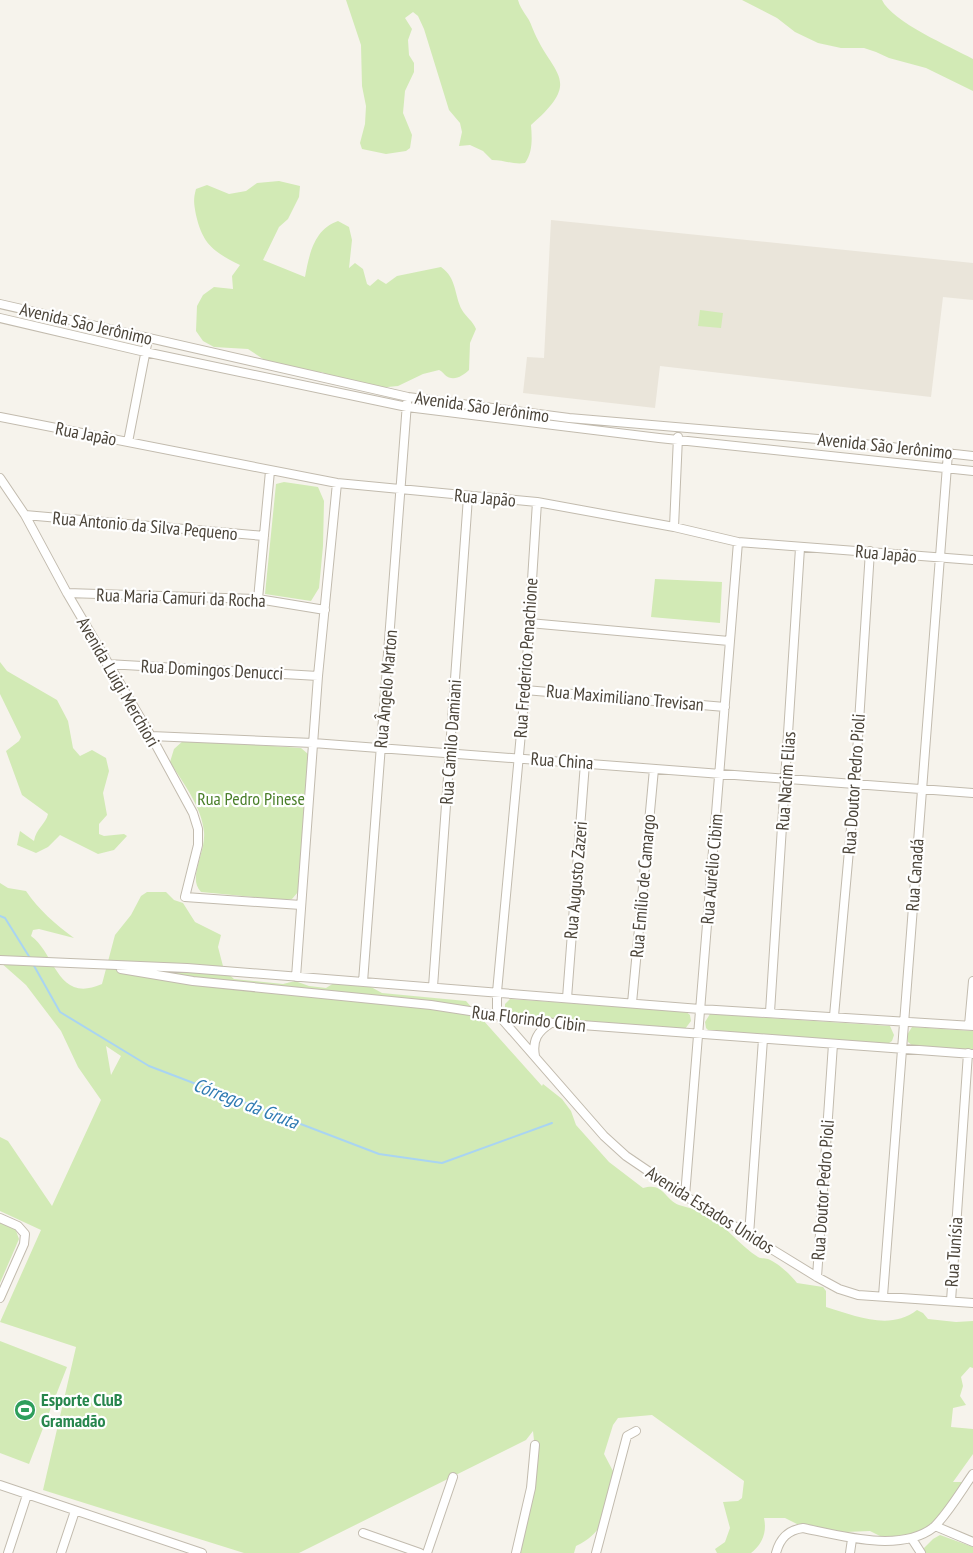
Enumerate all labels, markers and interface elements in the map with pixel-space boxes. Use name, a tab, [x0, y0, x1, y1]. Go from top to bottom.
street label: Avenida São Jerônimo	[18, 297, 155, 350]
street label: Avenida São Jerônimo	[413, 386, 551, 427]
street label: Rua Japão	[54, 416, 119, 451]
street label: Avenida São Jerônimo	[817, 427, 954, 464]
street label: Rua Japão	[453, 483, 517, 512]
street label: Rua Antonio da Silva Pequeno	[52, 506, 239, 545]
street label: Rua Japão	[854, 539, 918, 568]
street label: Rua Frederico Penachione	[508, 577, 543, 739]
street label: Rua Maria Camuri da Rocha	[96, 583, 266, 612]
street label: Avenida Luigi Merchiori	[72, 613, 165, 751]
street label: Rua Ângelo Marton	[369, 629, 402, 749]
street label: Rua Domingos Denucci	[140, 654, 284, 685]
street label: Rua Camilo Damiani	[435, 679, 466, 805]
street label: Rua Maximiliano Trevisan	[545, 679, 705, 716]
street label: Rua Doutor Pedro Pioli	[837, 713, 870, 855]
street label: Rua Nacim Elias	[771, 731, 800, 831]
street label: Rua China	[530, 747, 594, 774]
park label: Rua Pedro Pinese	[197, 787, 305, 810]
street label: Rua Emílio de Camargo	[625, 813, 660, 959]
street label: Rua Aurélio Cibim	[695, 813, 728, 925]
street label: Rua Augusto Zazeri	[559, 820, 592, 940]
street label: Rua Canadá	[900, 838, 929, 912]
street label: Rua Florindo Cibin	[471, 1000, 587, 1037]
water label: Córrego da Gruta	[190, 1072, 303, 1134]
street label: Rua Doutor Pedro Pioli	[806, 1119, 839, 1261]
street label: Avenida Estados Unidos	[642, 1161, 779, 1258]
street label: Rua Tunísia	[940, 1216, 967, 1288]
place label: Esporte CluB Gramadão	[41, 1388, 123, 1432]
sports icon: Esporte CluB Gramadão	[13, 1398, 37, 1422]

